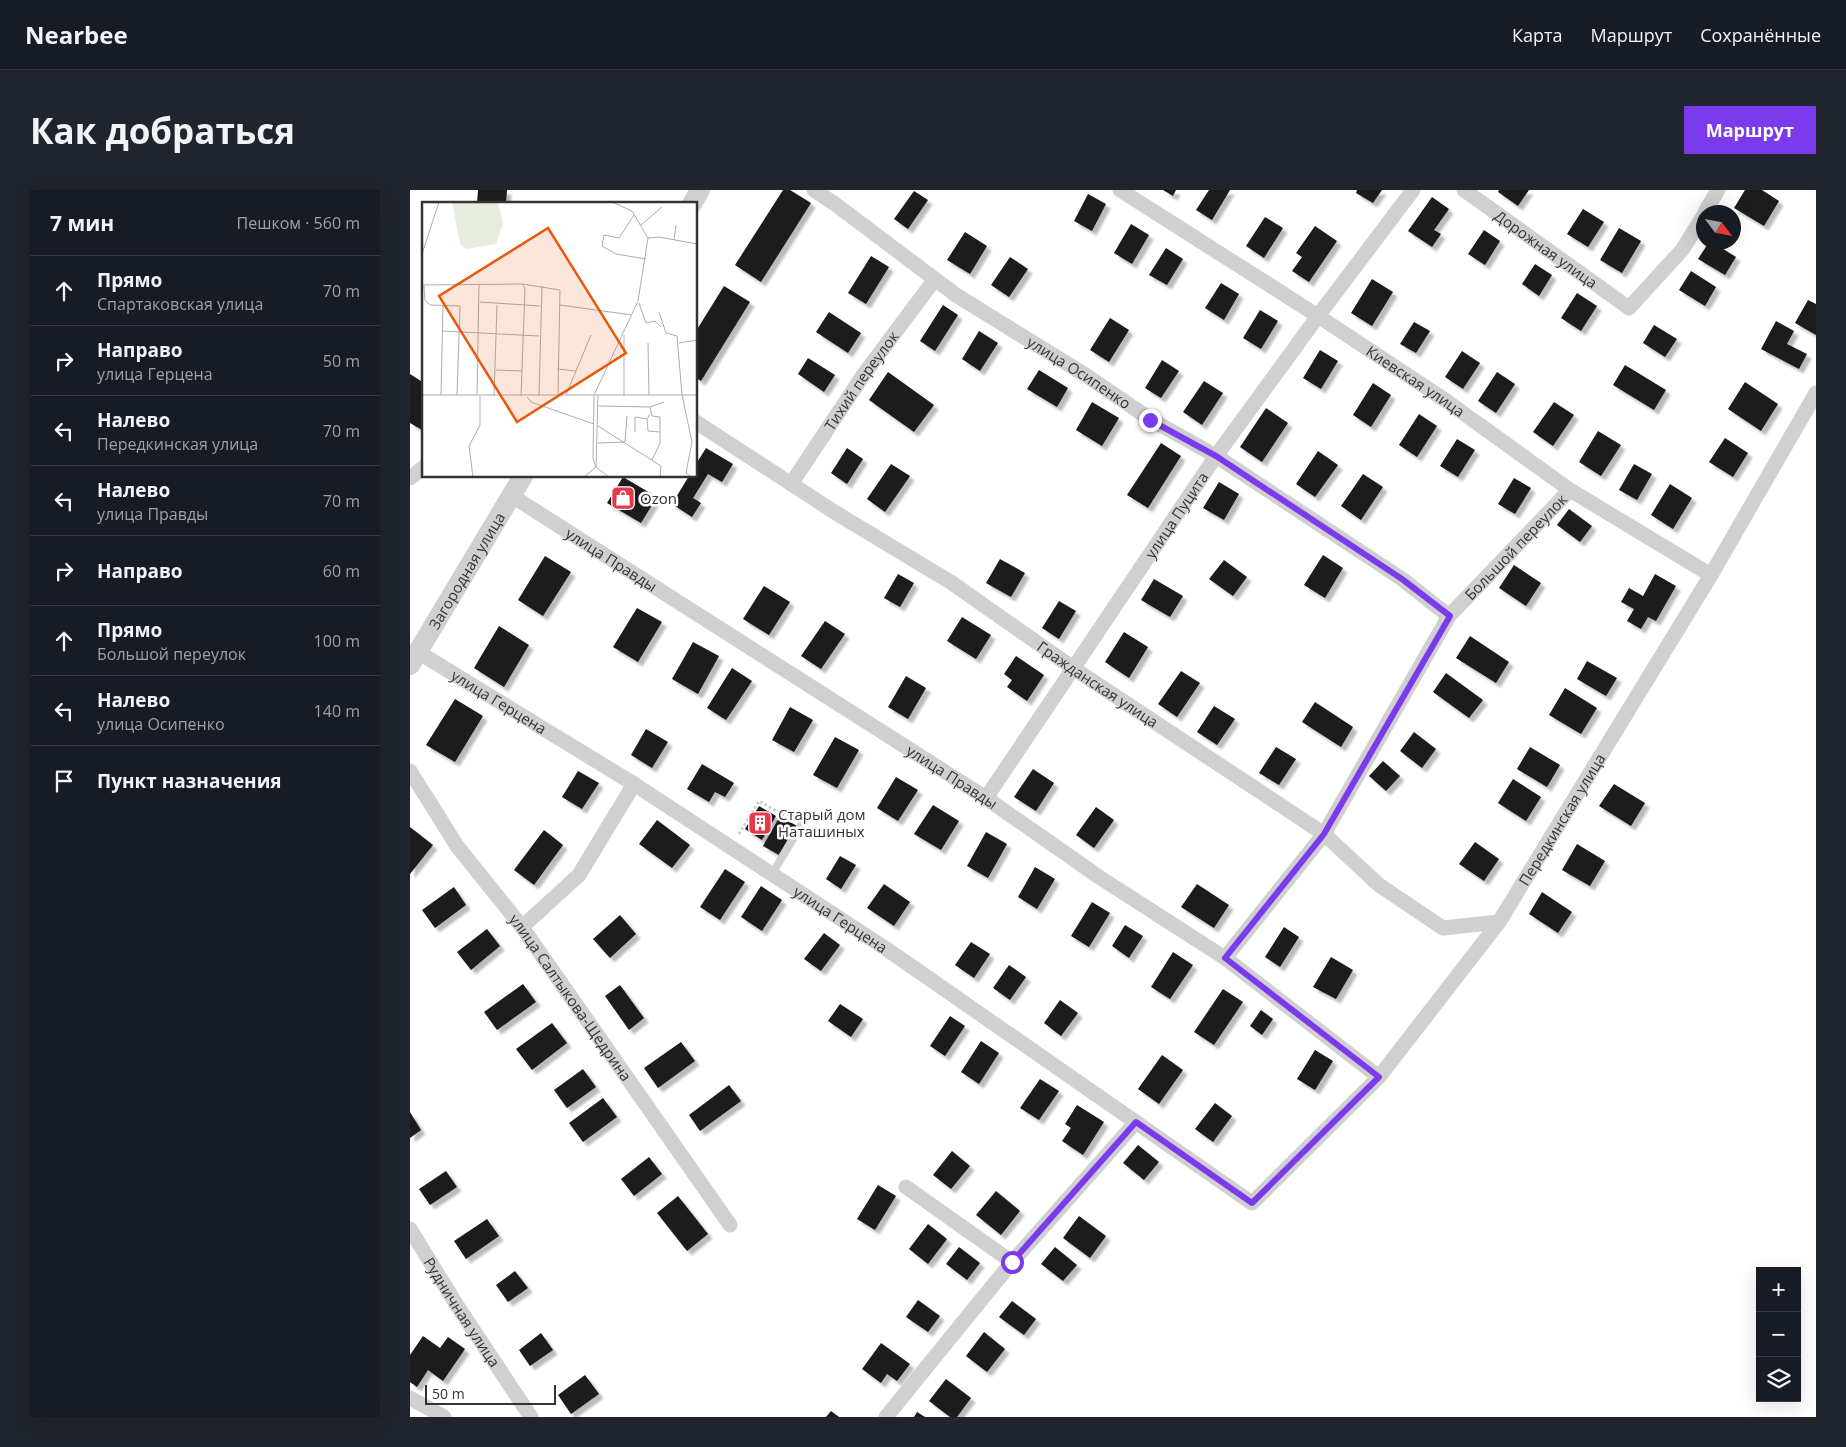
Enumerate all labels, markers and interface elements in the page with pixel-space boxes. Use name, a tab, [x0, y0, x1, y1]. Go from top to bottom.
text: Nearbee	[25, 18, 128, 51]
text: Карта	[1512, 23, 1562, 47]
text: Маршрут	[1590, 23, 1672, 47]
text: Сохранённые	[1700, 23, 1821, 47]
button: Маршрут	[1684, 106, 1816, 154]
text: Как добраться	[30, 107, 295, 154]
inset map	[422, 202, 698, 478]
street label: Дорожная улица	[1491, 205, 1602, 292]
north arrow	[1696, 205, 1741, 250]
text: 7 мин	[50, 209, 114, 237]
text: Пешком · 560 m	[237, 212, 360, 234]
text: Прямо	[97, 267, 162, 293]
icon: ahead	[50, 277, 78, 305]
text: 70 m	[323, 280, 360, 302]
text: Спартаковская улица	[97, 293, 263, 315]
street label: Тихий переулок	[819, 327, 903, 434]
street label: улица Осипенко	[1023, 331, 1135, 413]
text: Направо	[97, 337, 183, 363]
street label: Киевская улица	[1363, 341, 1469, 421]
icon: right	[50, 347, 78, 375]
text: 50 m	[323, 350, 360, 372]
text: улица Герцена	[97, 363, 213, 385]
text: Налево	[97, 407, 170, 433]
route end	[1139, 409, 1162, 432]
icon: left	[50, 417, 78, 445]
text: 70 m	[323, 420, 360, 442]
text: Передкинская улица	[97, 433, 258, 455]
street label: улица Пуцита	[1140, 468, 1213, 562]
text: Налево	[97, 477, 170, 503]
shop icon: Ozon	[610, 485, 636, 511]
icon: left	[50, 487, 78, 515]
place label: Ozon	[640, 488, 677, 508]
street label: Большой переулок	[1460, 489, 1571, 604]
text: 70 m	[323, 490, 360, 512]
text: улица Правды	[97, 503, 208, 525]
street label: Загородная улица	[424, 508, 509, 633]
street label: улица Правды	[562, 523, 661, 596]
icon: right	[50, 557, 78, 585]
text: Направо	[97, 558, 183, 584]
text: 60 m	[323, 560, 360, 582]
text: Прямо	[97, 617, 162, 643]
icon: ahead	[50, 627, 78, 655]
text: 100 m	[314, 630, 360, 652]
street label: Гражданская улица	[1034, 636, 1162, 732]
text: Большой переулок	[97, 643, 246, 665]
street label: улица Герцена	[448, 665, 551, 738]
text: Налево	[97, 687, 170, 713]
icon: left	[50, 697, 78, 725]
text: 140 m	[314, 700, 360, 722]
text: улица Осипенко	[97, 713, 225, 735]
street label: улица Правды	[903, 740, 1002, 813]
street label: Передкинская улица	[1514, 750, 1610, 889]
icon: arrive	[50, 767, 78, 795]
text: Пункт назначения	[97, 768, 282, 794]
place label: Старый дом Наташиных	[778, 804, 866, 841]
building icon: Старый дом Наташиных	[747, 810, 773, 836]
street label: улица Герцена	[790, 881, 891, 957]
street label: улица Салтыкова-Щедрина	[505, 910, 636, 1085]
route start	[1001, 1251, 1024, 1274]
street label: Рудничная улица	[420, 1253, 505, 1371]
map controls	[1756, 1267, 1801, 1402]
button: +	[1756, 1267, 1801, 1312]
button: −	[1756, 1312, 1801, 1357]
button: layers	[1756, 1357, 1801, 1402]
scale bar	[425, 1382, 556, 1405]
text: 50 m	[432, 1384, 465, 1403]

